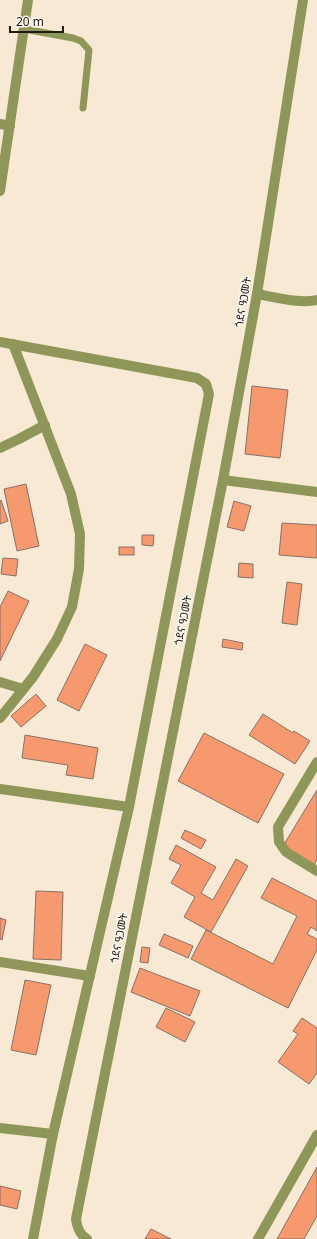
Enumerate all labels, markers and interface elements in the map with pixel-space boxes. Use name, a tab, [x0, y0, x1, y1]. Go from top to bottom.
scale bar	[10, 8, 63, 34]
text: 20 m	[16, 13, 44, 30]
street label: ጎደና ዓጋመት	[231, 275, 254, 328]
street label: ጎደና ዓጋመት	[170, 593, 195, 646]
street label: ጎደና ዓጋመት	[106, 911, 131, 964]

